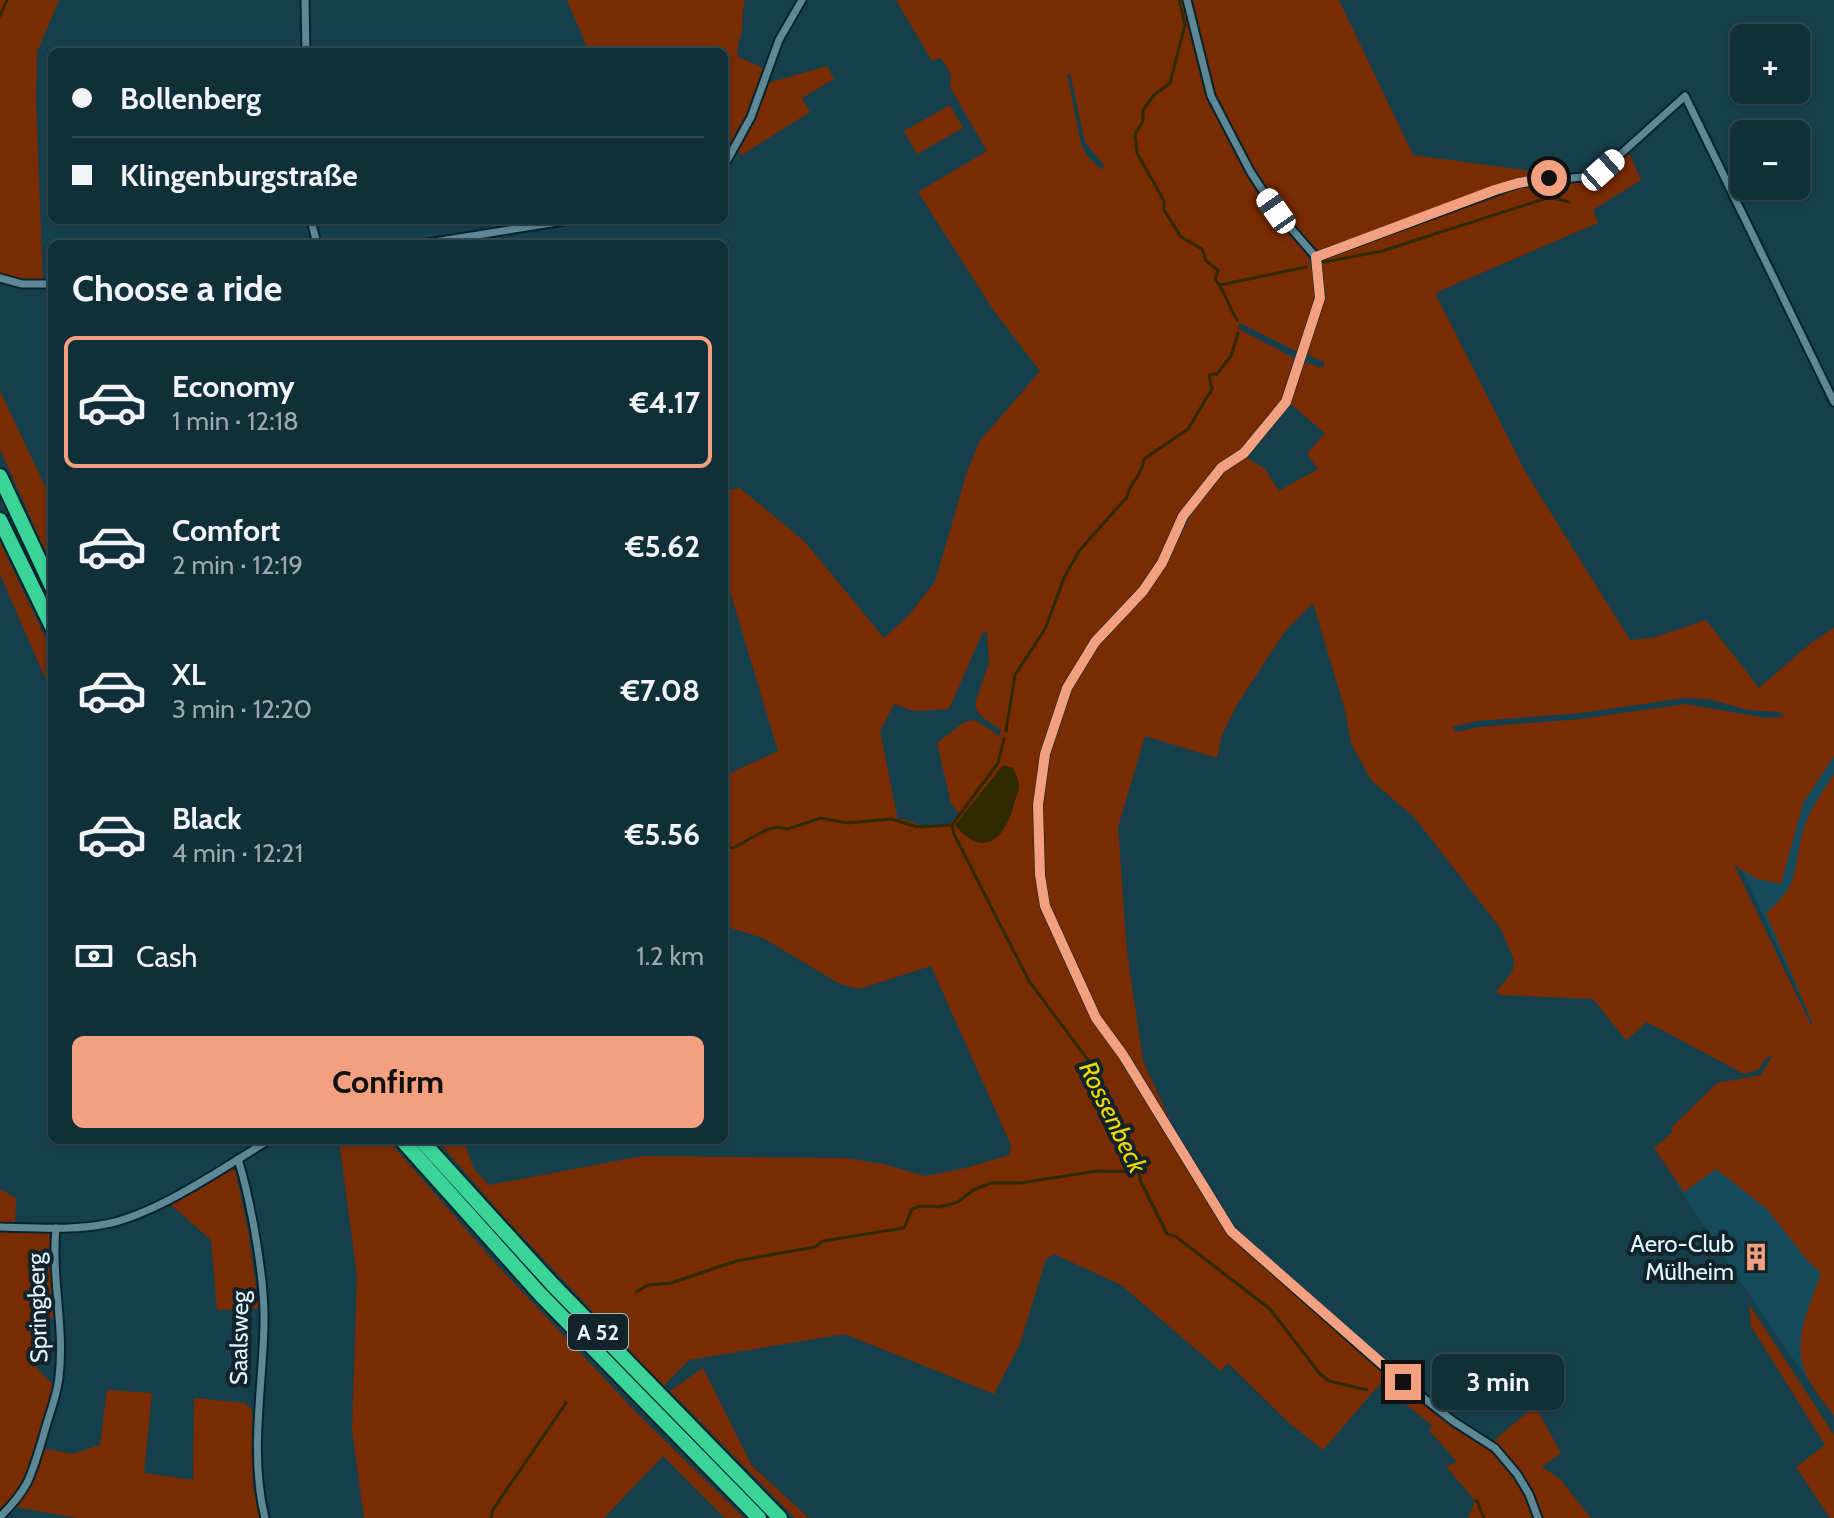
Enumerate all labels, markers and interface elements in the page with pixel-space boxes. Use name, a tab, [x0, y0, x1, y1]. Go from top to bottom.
map controls	[1730, 24, 1810, 200]
button: +	[1730, 24, 1810, 104]
text: Bollenberg	[120, 80, 261, 117]
button: −	[1730, 120, 1810, 200]
car	[1577, 145, 1629, 195]
text: Klingenburgstraße	[120, 157, 358, 194]
route start	[1531, 160, 1567, 196]
car	[1252, 184, 1300, 238]
text: Choose a ride	[72, 266, 282, 310]
icon: car	[76, 366, 148, 438]
text: Economy	[172, 368, 295, 405]
text: €4.17	[630, 384, 700, 421]
text: 1 min · 12:18	[172, 405, 299, 437]
icon: car	[76, 510, 148, 582]
text: Comfort	[172, 512, 280, 549]
text: €5.62	[625, 528, 700, 565]
text: 2 min · 12:19	[172, 549, 303, 581]
icon: car	[76, 654, 148, 726]
text: XL	[172, 656, 206, 693]
text: €7.08	[621, 672, 700, 709]
text: 3 min · 12:20	[172, 693, 312, 725]
icon: car	[76, 798, 148, 870]
text: Black	[172, 800, 242, 837]
text: €5.56	[625, 816, 700, 853]
text: 4 min · 12:21	[172, 837, 303, 869]
icon: cash	[72, 934, 116, 978]
text: Cash	[136, 938, 198, 975]
text: 1.2 km	[636, 940, 704, 972]
button: Confirm	[72, 1036, 704, 1128]
water label: Rossenbeck	[1072, 1056, 1154, 1179]
place label: Aero-Club Mülheim	[1630, 1229, 1734, 1286]
building icon: Aero-Club Mülheim	[1741, 1242, 1771, 1272]
street label: Springberg	[21, 1251, 53, 1364]
street label: Saalsweg	[224, 1290, 254, 1385]
road number: A 52	[568, 1314, 628, 1350]
callout: 3 min	[1431, 1354, 1563, 1410]
route end	[1385, 1364, 1421, 1400]
text: 3 min	[1466, 1366, 1530, 1398]

